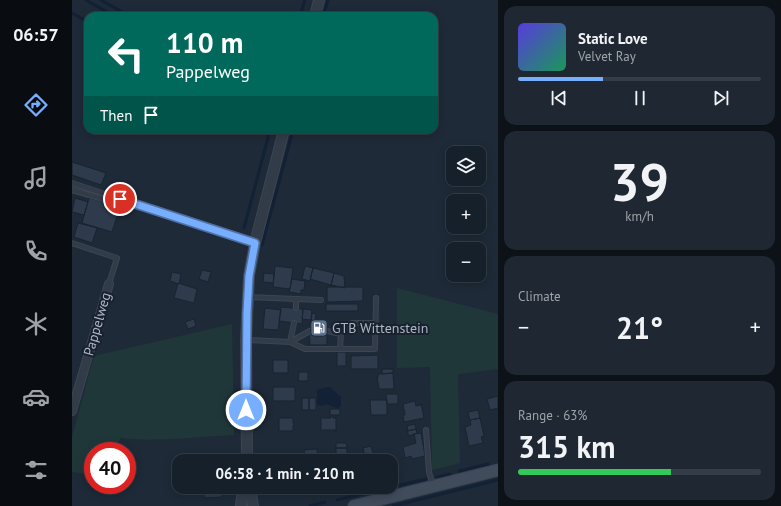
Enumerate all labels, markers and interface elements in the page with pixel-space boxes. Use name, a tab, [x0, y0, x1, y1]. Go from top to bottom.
text: 06:57	[13, 23, 59, 46]
text: 110 m	[166, 24, 243, 61]
icon: left	[100, 28, 152, 80]
text: Static Love	[578, 29, 648, 48]
text: Velvet Ray	[578, 48, 636, 65]
text: Pappelweg	[166, 60, 250, 83]
icon: previous	[548, 87, 570, 109]
icon: pause	[629, 87, 651, 109]
icon: next	[710, 87, 732, 109]
icon: directions	[22, 91, 50, 119]
icon: arrive	[140, 104, 162, 126]
text: Then	[100, 106, 132, 125]
map controls	[446, 146, 486, 282]
button: layers	[446, 146, 486, 186]
text: 39	[610, 148, 669, 215]
icon: music	[22, 164, 50, 192]
pin	[103, 182, 137, 216]
icon: arrive	[109, 188, 131, 210]
button: +	[446, 194, 486, 234]
text: km/h	[625, 208, 654, 225]
icon: phone	[22, 237, 50, 265]
button: −	[446, 242, 486, 282]
text: Climate	[518, 288, 561, 305]
street label: Pappelweg	[79, 290, 115, 358]
text: 21°	[616, 308, 663, 347]
icon: climate	[22, 310, 50, 338]
text: −	[518, 313, 529, 341]
text: +	[750, 313, 761, 341]
fuel station icon: GTB Wittenstein	[309, 318, 329, 338]
place label: GTB Wittenstein	[332, 319, 428, 337]
icon: car	[22, 383, 50, 411]
position arrow	[225, 389, 267, 431]
text: Range · 63%	[518, 407, 587, 424]
text: 315 km	[518, 427, 616, 466]
speed limit sign: 40	[84, 442, 136, 494]
icon: filters	[22, 456, 50, 484]
text: 06:58 · 1 min · 210 m	[216, 464, 354, 483]

